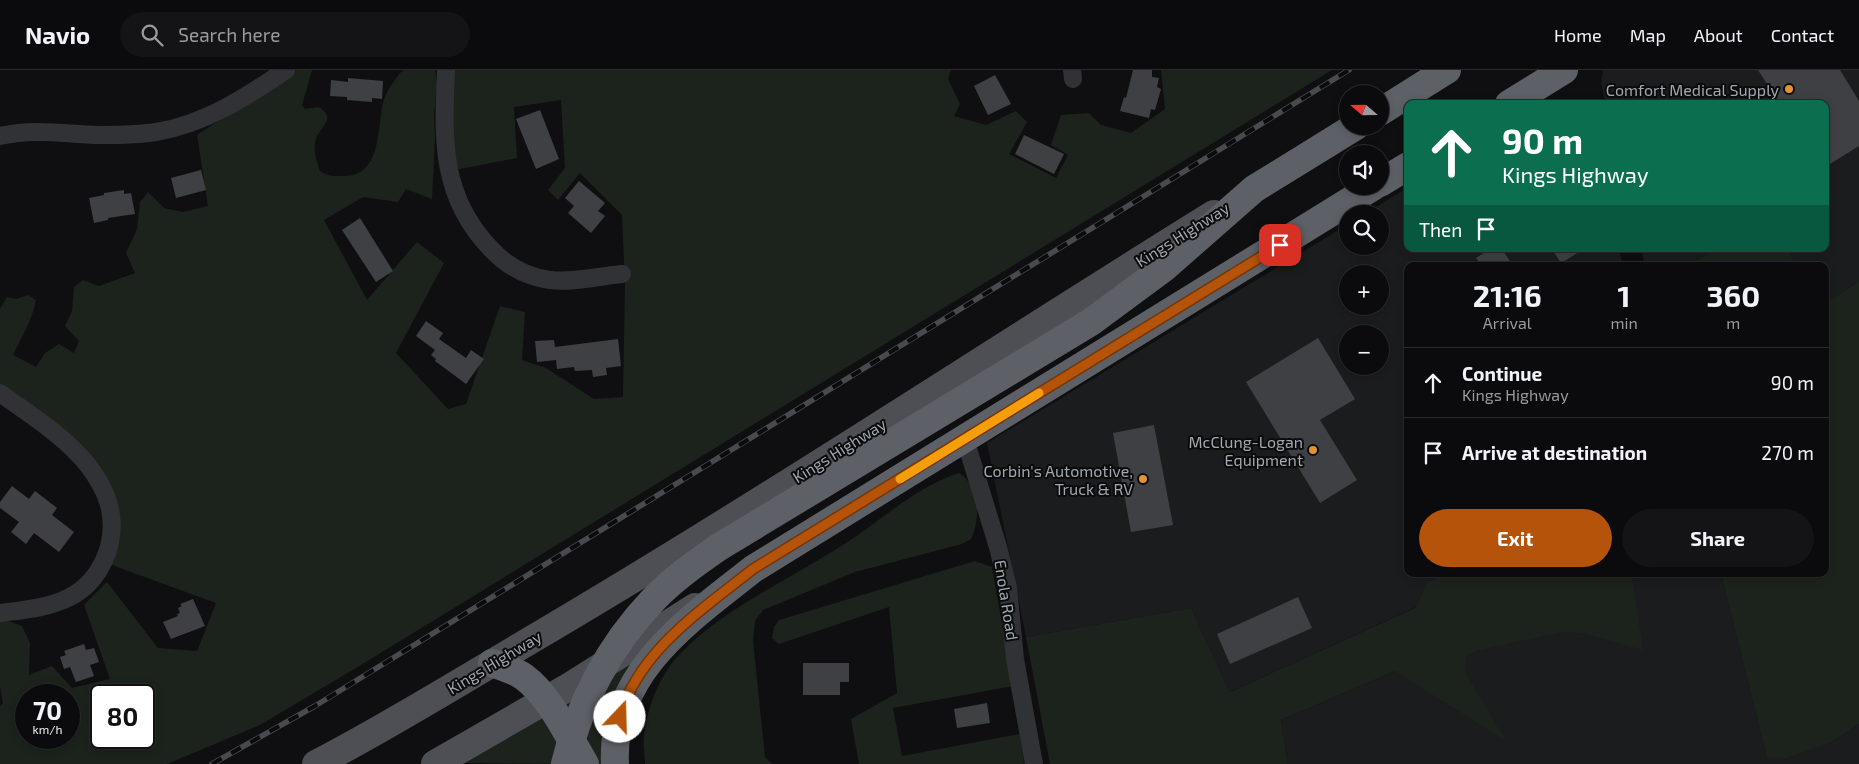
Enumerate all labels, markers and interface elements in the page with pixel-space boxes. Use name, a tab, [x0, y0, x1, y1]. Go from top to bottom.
search box	[120, 12, 470, 57]
text: Navio	[25, 20, 90, 49]
icon: search	[138, 21, 166, 49]
text: Search here	[178, 23, 280, 46]
text: Home	[1554, 24, 1602, 46]
text: Map	[1630, 24, 1666, 46]
text: About	[1694, 24, 1743, 46]
text: Contact	[1771, 24, 1834, 46]
place label: Comfort Medical Supply	[1606, 80, 1780, 99]
marker: Comfort Medical Supply	[1783, 83, 1795, 95]
north arrow	[1339, 85, 1389, 135]
map controls	[1339, 85, 1389, 375]
text: 90 m	[1502, 119, 1583, 161]
icon: ahead	[1419, 120, 1484, 185]
button: sound	[1339, 145, 1389, 195]
text: Kings Highway	[1502, 161, 1649, 187]
street label: Kings Highway	[1132, 197, 1233, 270]
button: search	[1339, 205, 1389, 255]
icon: arrive	[1472, 215, 1500, 243]
text: Then	[1419, 218, 1462, 241]
pin	[1259, 224, 1301, 266]
icon: arrive	[1266, 231, 1294, 259]
button: +	[1339, 265, 1389, 315]
text: 21:16	[1473, 277, 1542, 313]
text: 1	[1618, 277, 1631, 313]
text: 360	[1707, 277, 1760, 313]
text: Arrival	[1483, 313, 1532, 332]
text: min	[1610, 313, 1638, 332]
text: m	[1726, 313, 1740, 332]
button: −	[1339, 325, 1389, 375]
text: Continue	[1462, 362, 1542, 385]
icon: ahead	[1419, 369, 1447, 397]
text: 90 m	[1771, 371, 1814, 394]
text: Kings Highway	[1462, 385, 1569, 404]
street label: Kings Highway	[789, 413, 890, 486]
place label: McClung-Logan Equipment	[1189, 432, 1303, 469]
icon: arrive	[1419, 439, 1447, 467]
text: Arrive at destination	[1462, 441, 1647, 464]
text: 270 m	[1761, 441, 1814, 464]
marker: McClung-Logan Equipment	[1307, 444, 1319, 456]
place label: Corbin's Automotive, Truck & RV	[983, 461, 1133, 498]
marker: Corbin's Automotive, Truck & RV	[1137, 473, 1149, 485]
button: Exit	[1419, 509, 1612, 567]
button: Share	[1622, 509, 1814, 567]
street label: Enola Road	[991, 558, 1023, 642]
street label: Kings Highway	[443, 626, 545, 698]
speed limit sign: 80	[90, 684, 155, 749]
position arrow	[593, 690, 645, 742]
text: 70	[33, 695, 62, 725]
text: km/h	[33, 722, 62, 736]

